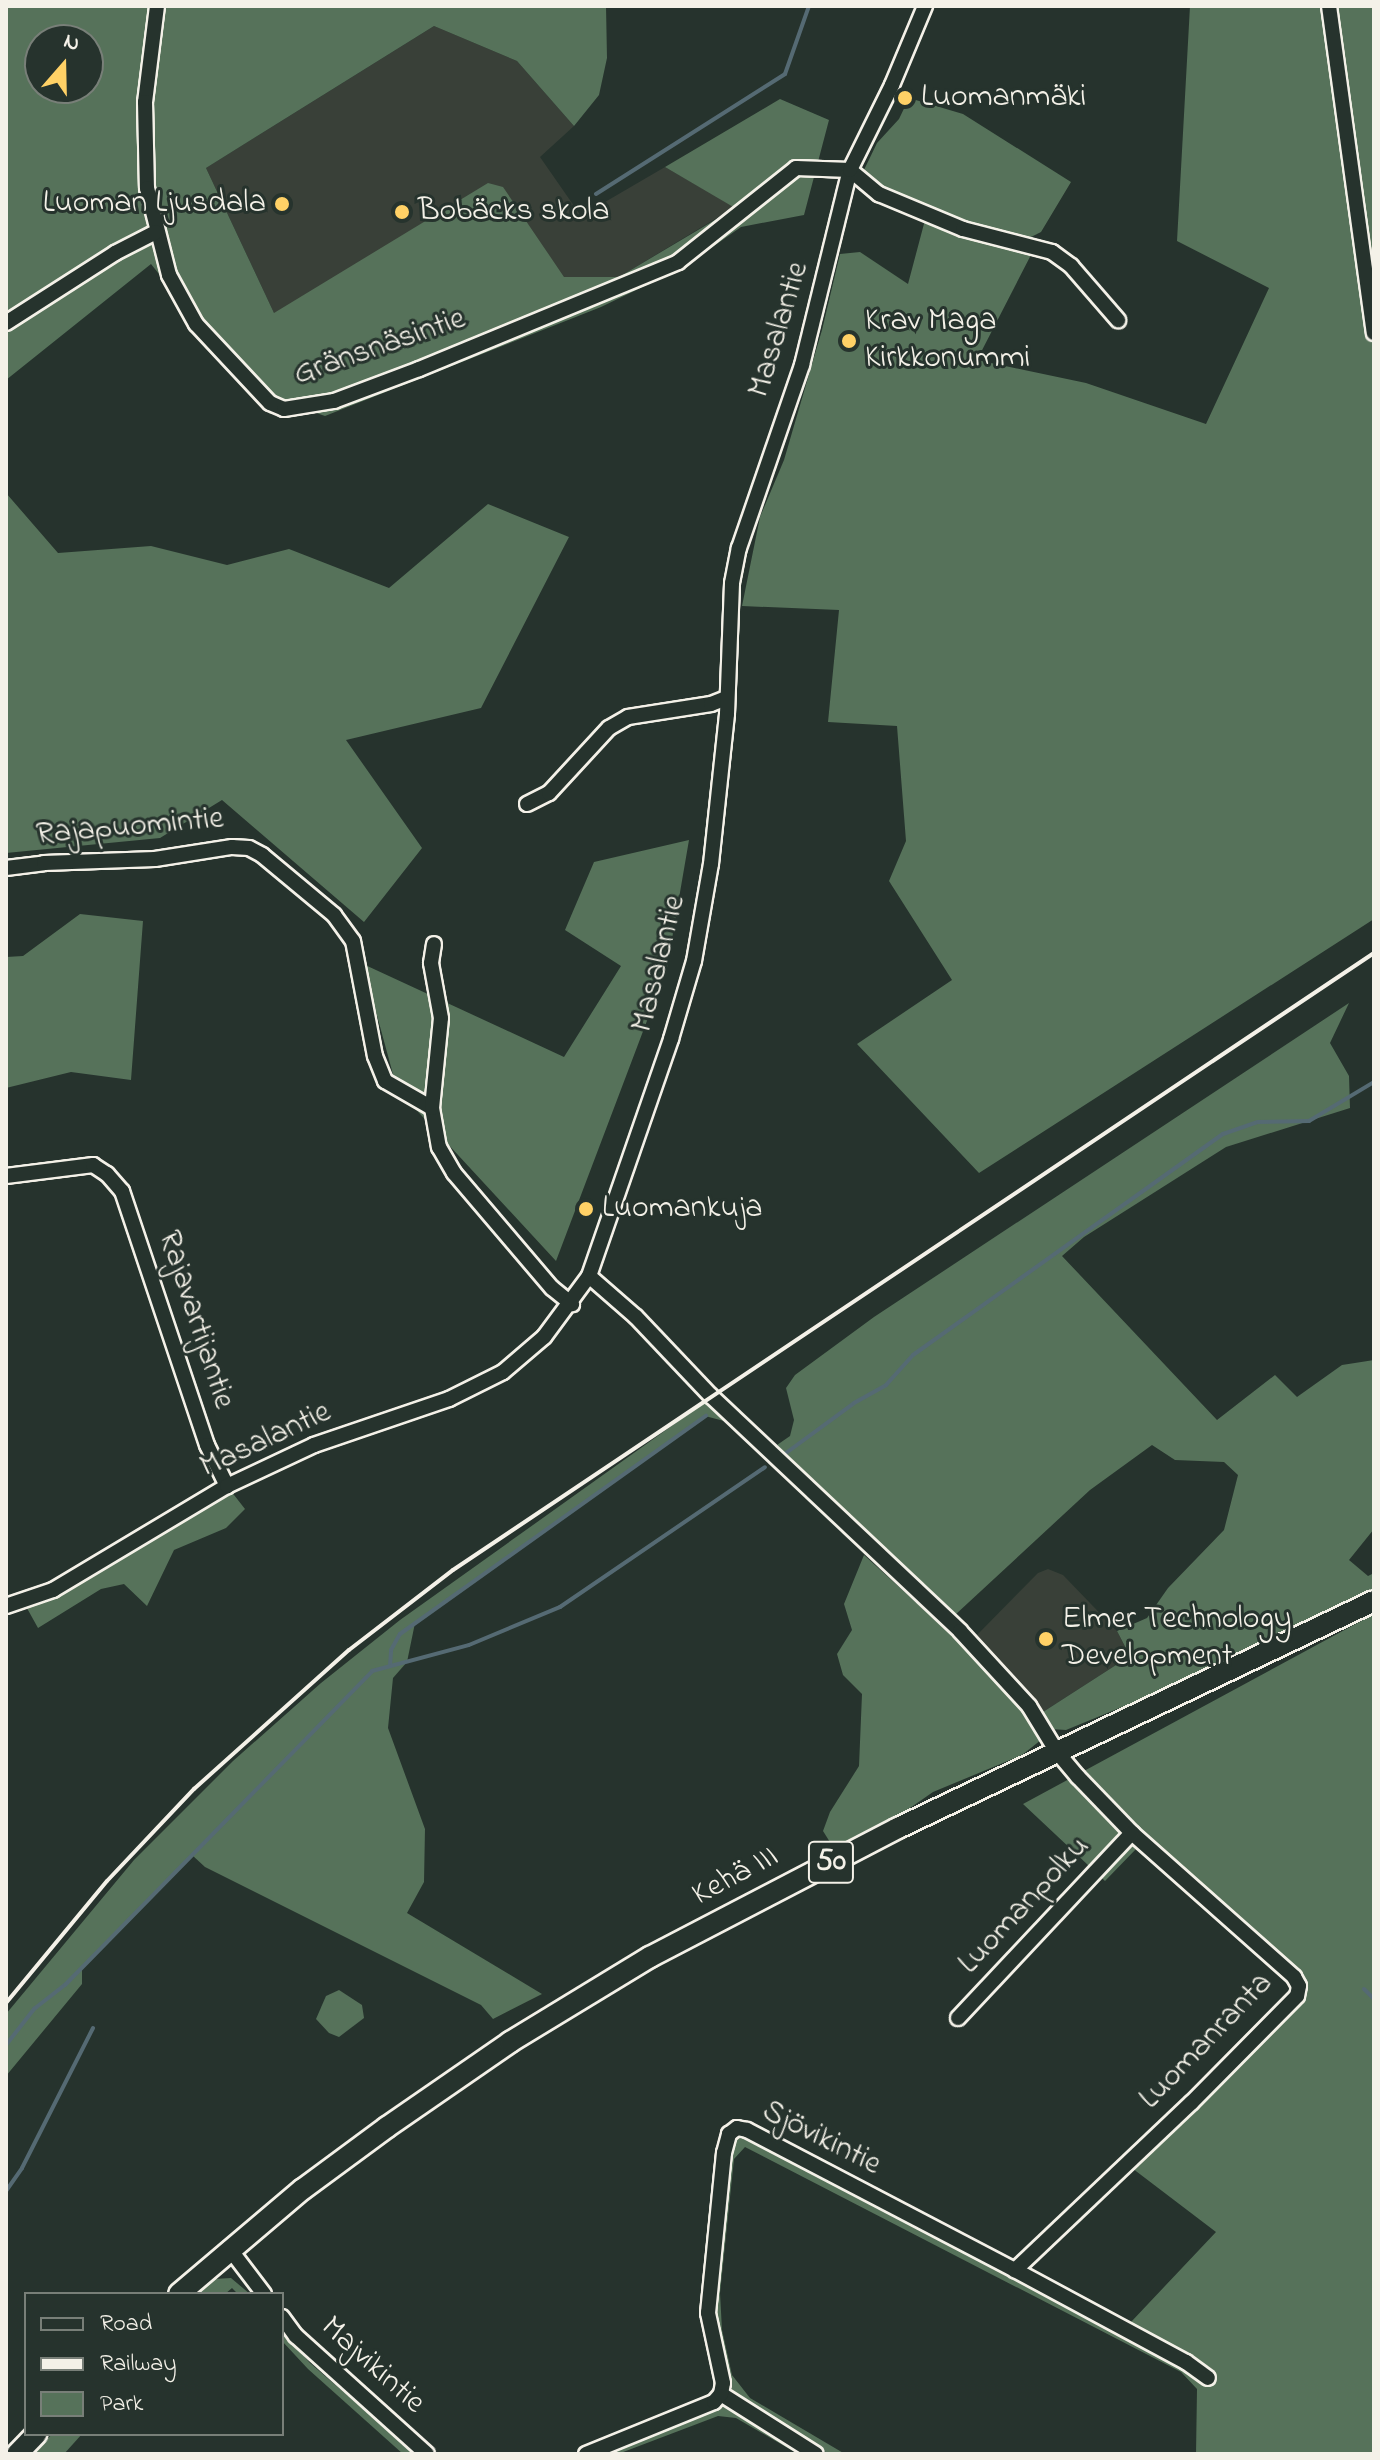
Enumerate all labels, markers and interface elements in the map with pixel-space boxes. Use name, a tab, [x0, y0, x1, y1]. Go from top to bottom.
north arrow	[24, 24, 104, 104]
text: N	[59, 26, 84, 61]
place label: Luomanmäki	[921, 79, 1086, 117]
marker: Luomanmäki	[896, 89, 914, 107]
place label: Luoman Ljusdala	[43, 185, 266, 223]
place label: Bobäcks skola	[418, 193, 609, 231]
marker: Luoman Ljusdala	[273, 195, 291, 213]
marker: Bobäcks skola	[393, 203, 411, 221]
street label: Masalantie	[741, 258, 819, 402]
street label: Gränsnäsintie	[289, 301, 471, 395]
place label: Krav Maga Kirkkonummi	[865, 304, 1030, 379]
marker: Krav Maga Kirkkonummi	[840, 332, 858, 350]
street label: Rajapuomintie	[35, 801, 225, 855]
street label: Masalantie	[624, 892, 696, 1036]
place label: Luomankuja	[602, 1190, 762, 1228]
marker: Luomankuja	[577, 1200, 595, 1218]
street label: Rajavartijantie	[148, 1226, 242, 1414]
street label: Masalantie	[195, 1394, 337, 1488]
place label: Elmer Technology Development	[1062, 1602, 1292, 1677]
marker: Elmer Technology Development	[1037, 1630, 1055, 1648]
street label: Luomanpolku	[951, 1829, 1099, 1983]
road number: 50	[807, 1836, 855, 1888]
street label: Kehä III	[686, 1838, 786, 1916]
street label: Luomanranta	[1132, 1966, 1282, 2118]
street label: Sjövikintie	[755, 2093, 887, 2185]
legend	[24, 2292, 284, 2436]
text: Road	[100, 2307, 152, 2342]
street label: Majvikintie	[312, 2309, 432, 2423]
text: Railway	[100, 2347, 177, 2382]
text: Park	[100, 2387, 143, 2422]

